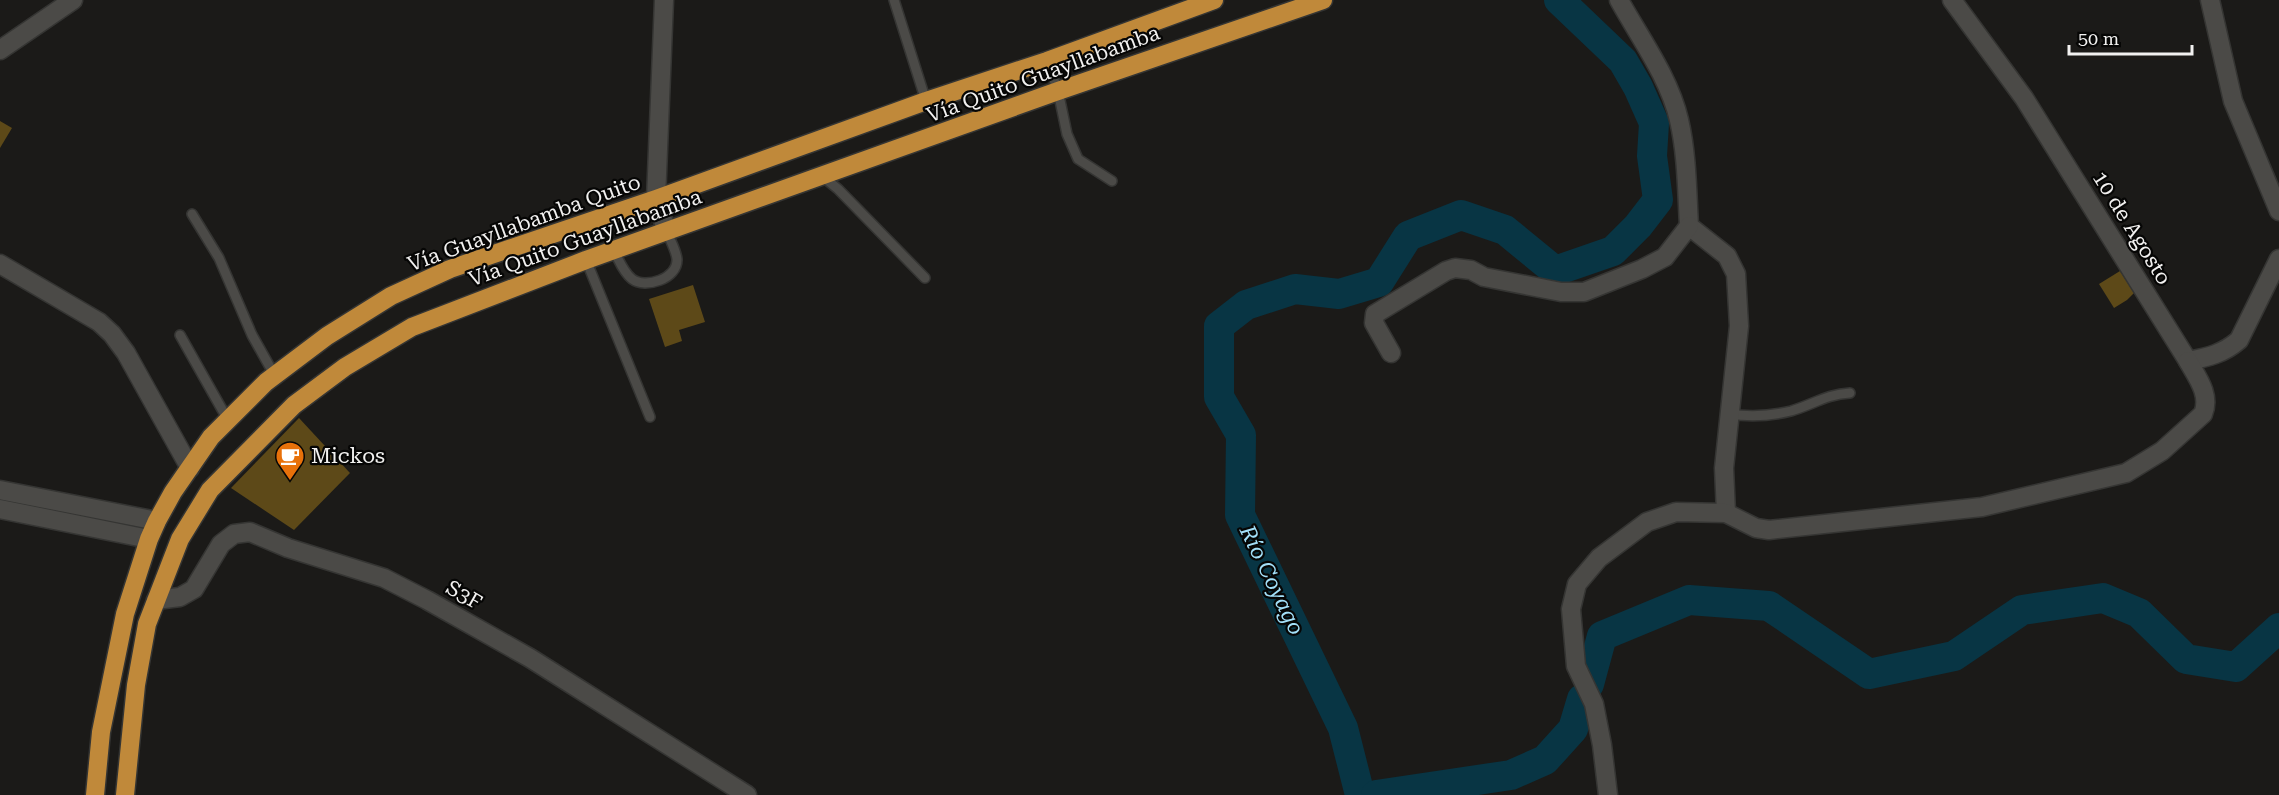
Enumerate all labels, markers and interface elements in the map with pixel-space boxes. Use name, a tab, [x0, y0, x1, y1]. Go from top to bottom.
scale bar	[2069, 18, 2192, 56]
street label: Vía Quito Guayllabamba	[923, 20, 1163, 127]
text: 50 m	[2078, 28, 2119, 49]
street label: 10 de Agosto	[2088, 167, 2176, 289]
street label: Vía Guayllabamba Quito	[404, 170, 644, 276]
street label: Vía Quito Guayllabamba	[465, 184, 705, 291]
cafe icon: Mickos	[274, 440, 306, 482]
place label: Mickos	[311, 444, 385, 468]
water label: Río Coyago	[1234, 520, 1309, 639]
street label: S3F	[442, 575, 486, 615]

